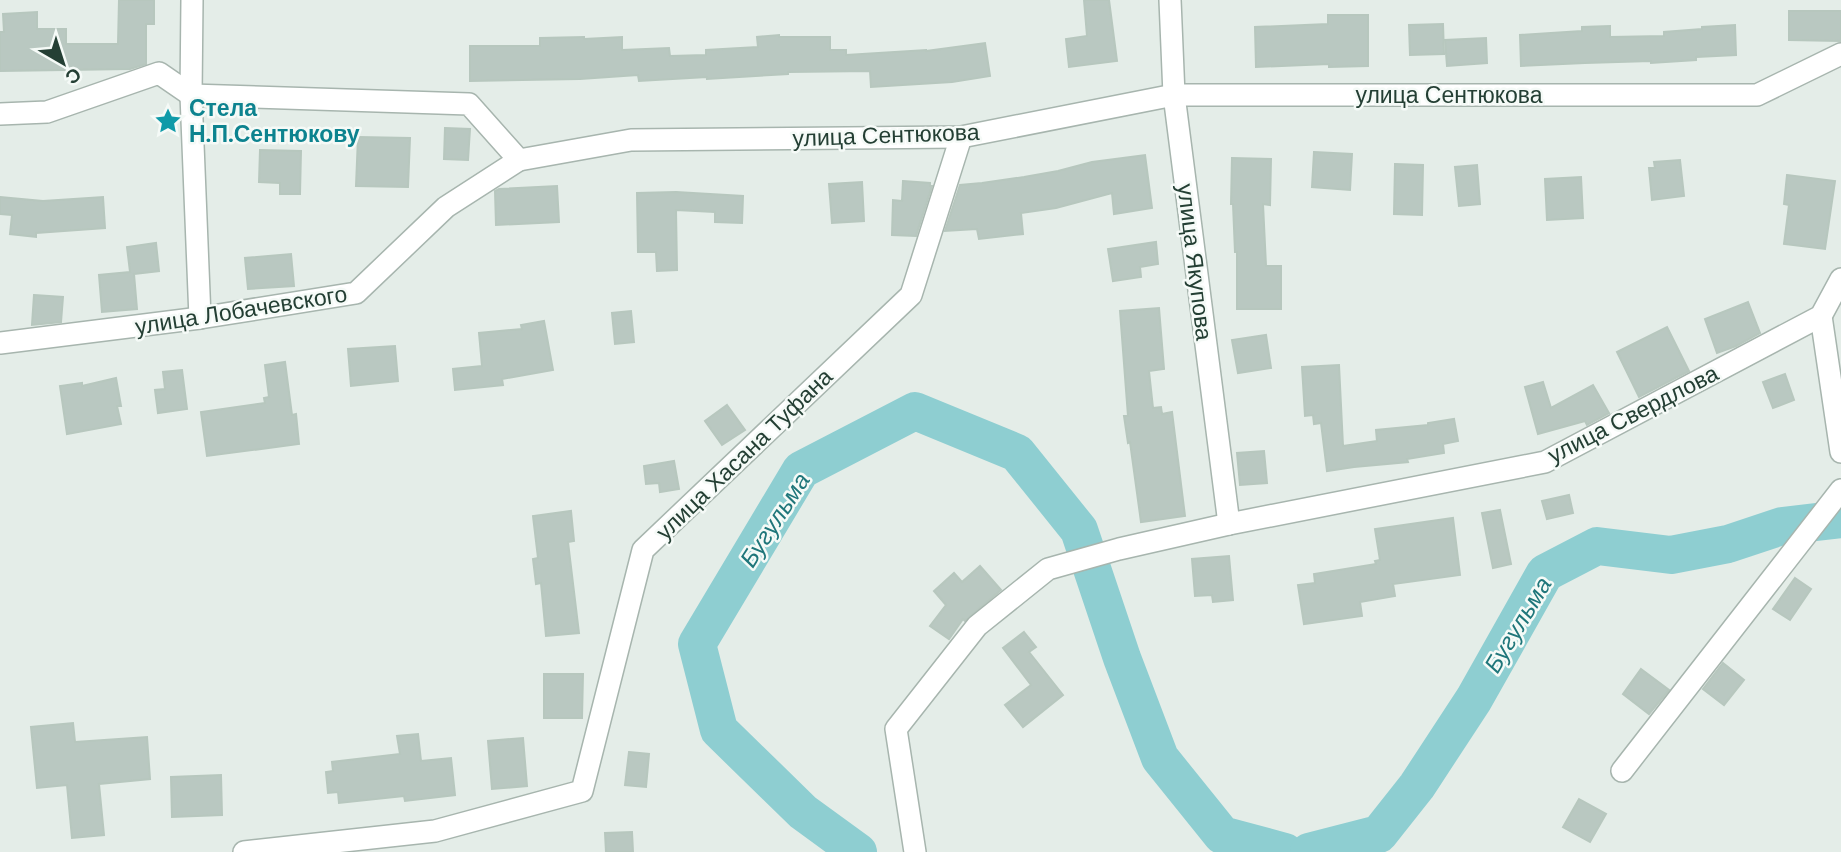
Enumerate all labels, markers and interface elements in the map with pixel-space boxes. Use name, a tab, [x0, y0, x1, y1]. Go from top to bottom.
north arrow	[28, 28, 98, 98]
text: С	[60, 62, 87, 90]
street label: улица Сентюкова	[1355, 80, 1543, 110]
place label: Стела Н.П.Сентюкову	[189, 93, 360, 149]
place icon: Стела Н.П.Сентюкову	[153, 106, 183, 136]
street label: улица Сентюкова	[792, 117, 980, 153]
street label: улица Якупова	[1170, 182, 1220, 342]
street label: улица Лобачевского	[133, 278, 349, 342]
street label: улица Свердлова	[1543, 358, 1724, 470]
street label: улица Хасана Туфана	[649, 362, 839, 546]
water label: Бугульма	[733, 467, 817, 573]
water label: Бугульма	[1477, 571, 1558, 678]

